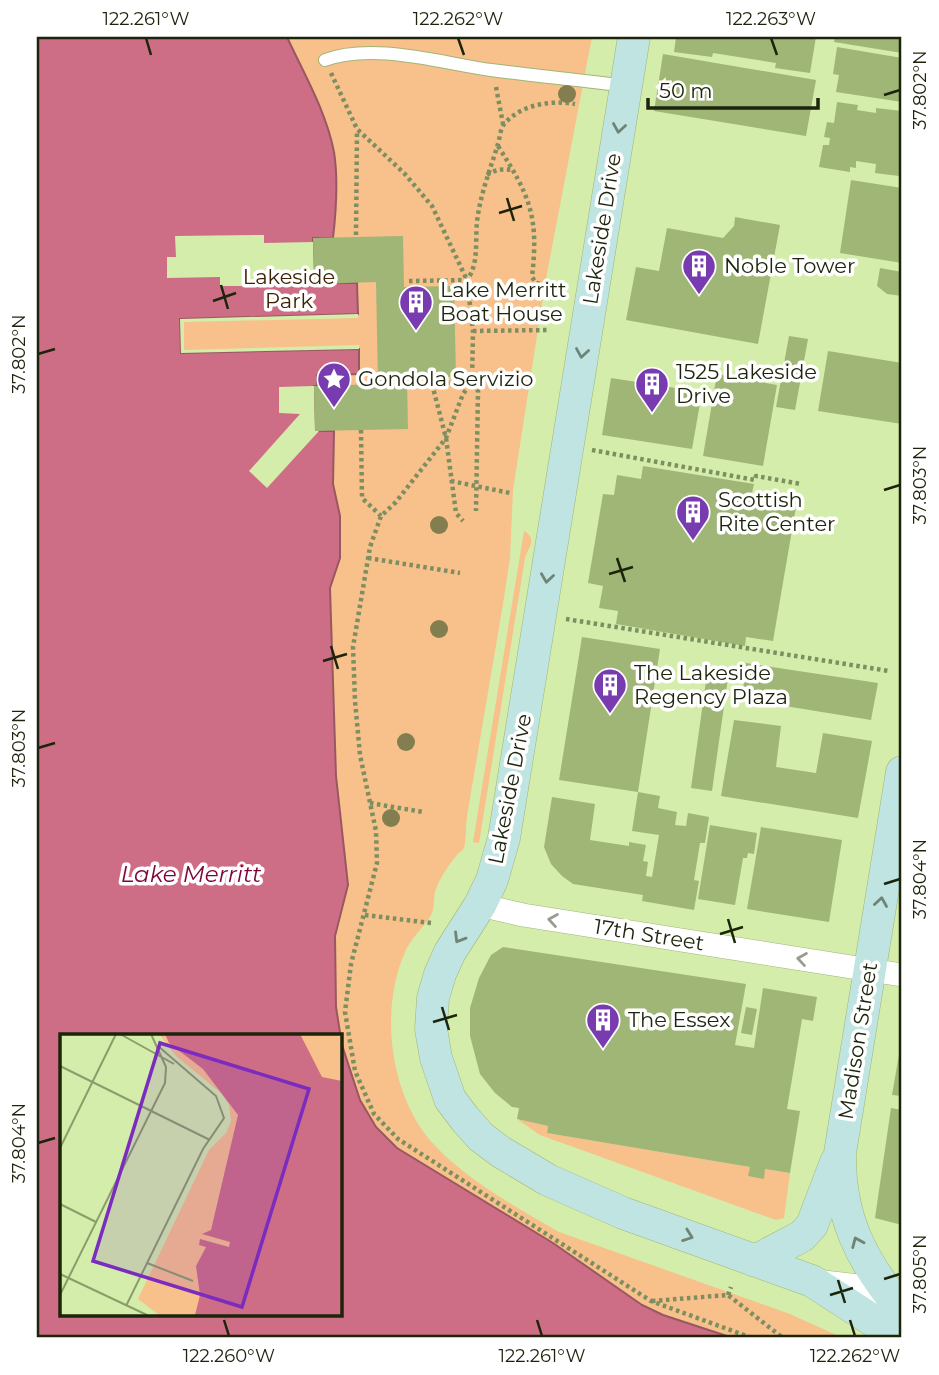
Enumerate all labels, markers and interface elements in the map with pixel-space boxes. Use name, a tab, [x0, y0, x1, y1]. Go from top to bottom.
text: 122.261°W	[103, 8, 189, 30]
text: 122.262°W	[413, 8, 503, 30]
text: 122.263°W	[726, 8, 816, 30]
text: 37.802°N	[909, 50, 931, 130]
scale bar	[648, 66, 818, 110]
text: 50 m	[659, 78, 713, 103]
one-way arrow	[612, 122, 627, 134]
street label: Lakeside Drive	[577, 151, 626, 306]
building icon: Noble Tower	[680, 247, 718, 296]
place label: Noble Tower	[724, 253, 855, 278]
park label: Lakeside Park	[243, 264, 335, 313]
place label: Lake Merritt Boat House	[440, 277, 567, 326]
building icon: Lake Merritt Boat House	[397, 283, 435, 332]
text: 37.802°N	[8, 314, 30, 394]
one-way arrow	[575, 347, 590, 359]
place label: 1525 Lakeside Drive	[676, 359, 817, 408]
place icon: Gondola Servizio	[315, 360, 353, 409]
building icon: 1525 Lakeside Drive	[633, 365, 671, 414]
place label: Gondola Servizio	[358, 366, 533, 391]
text: 37.803°N	[909, 446, 931, 524]
place label: Scottish Rite Center	[718, 487, 836, 536]
building icon: Scottish Rite Center	[674, 493, 712, 542]
one-way arrow	[540, 572, 555, 583]
place label: The Lakeside Regency Plaza	[634, 660, 788, 709]
building icon: The Lakeside Regency Plaza	[591, 666, 629, 715]
text: 37.803°N	[8, 709, 30, 787]
street label: Lakeside Drive	[483, 711, 536, 866]
text: 37.804°N	[909, 839, 931, 919]
water label: Lake Merritt	[121, 860, 262, 888]
one-way arrow	[873, 896, 888, 908]
one-way arrow	[548, 913, 559, 928]
street label: 17th Street	[592, 913, 706, 956]
one-way arrow	[454, 930, 467, 943]
one-way arrow	[797, 951, 808, 966]
street label: Madison Street	[833, 960, 882, 1121]
building icon: The Essex	[584, 1001, 622, 1050]
place label: The Essex	[628, 1007, 730, 1032]
inset map	[60, 1034, 341, 1316]
text: 37.804°N	[8, 1103, 30, 1183]
one-way arrow	[681, 1228, 693, 1242]
text: 37.805°N	[909, 1234, 931, 1314]
one-way arrow	[851, 1237, 865, 1249]
text: 122.260°W	[183, 1345, 275, 1367]
text: 122.261°W	[499, 1345, 585, 1367]
text: 122.262°W	[810, 1345, 900, 1367]

